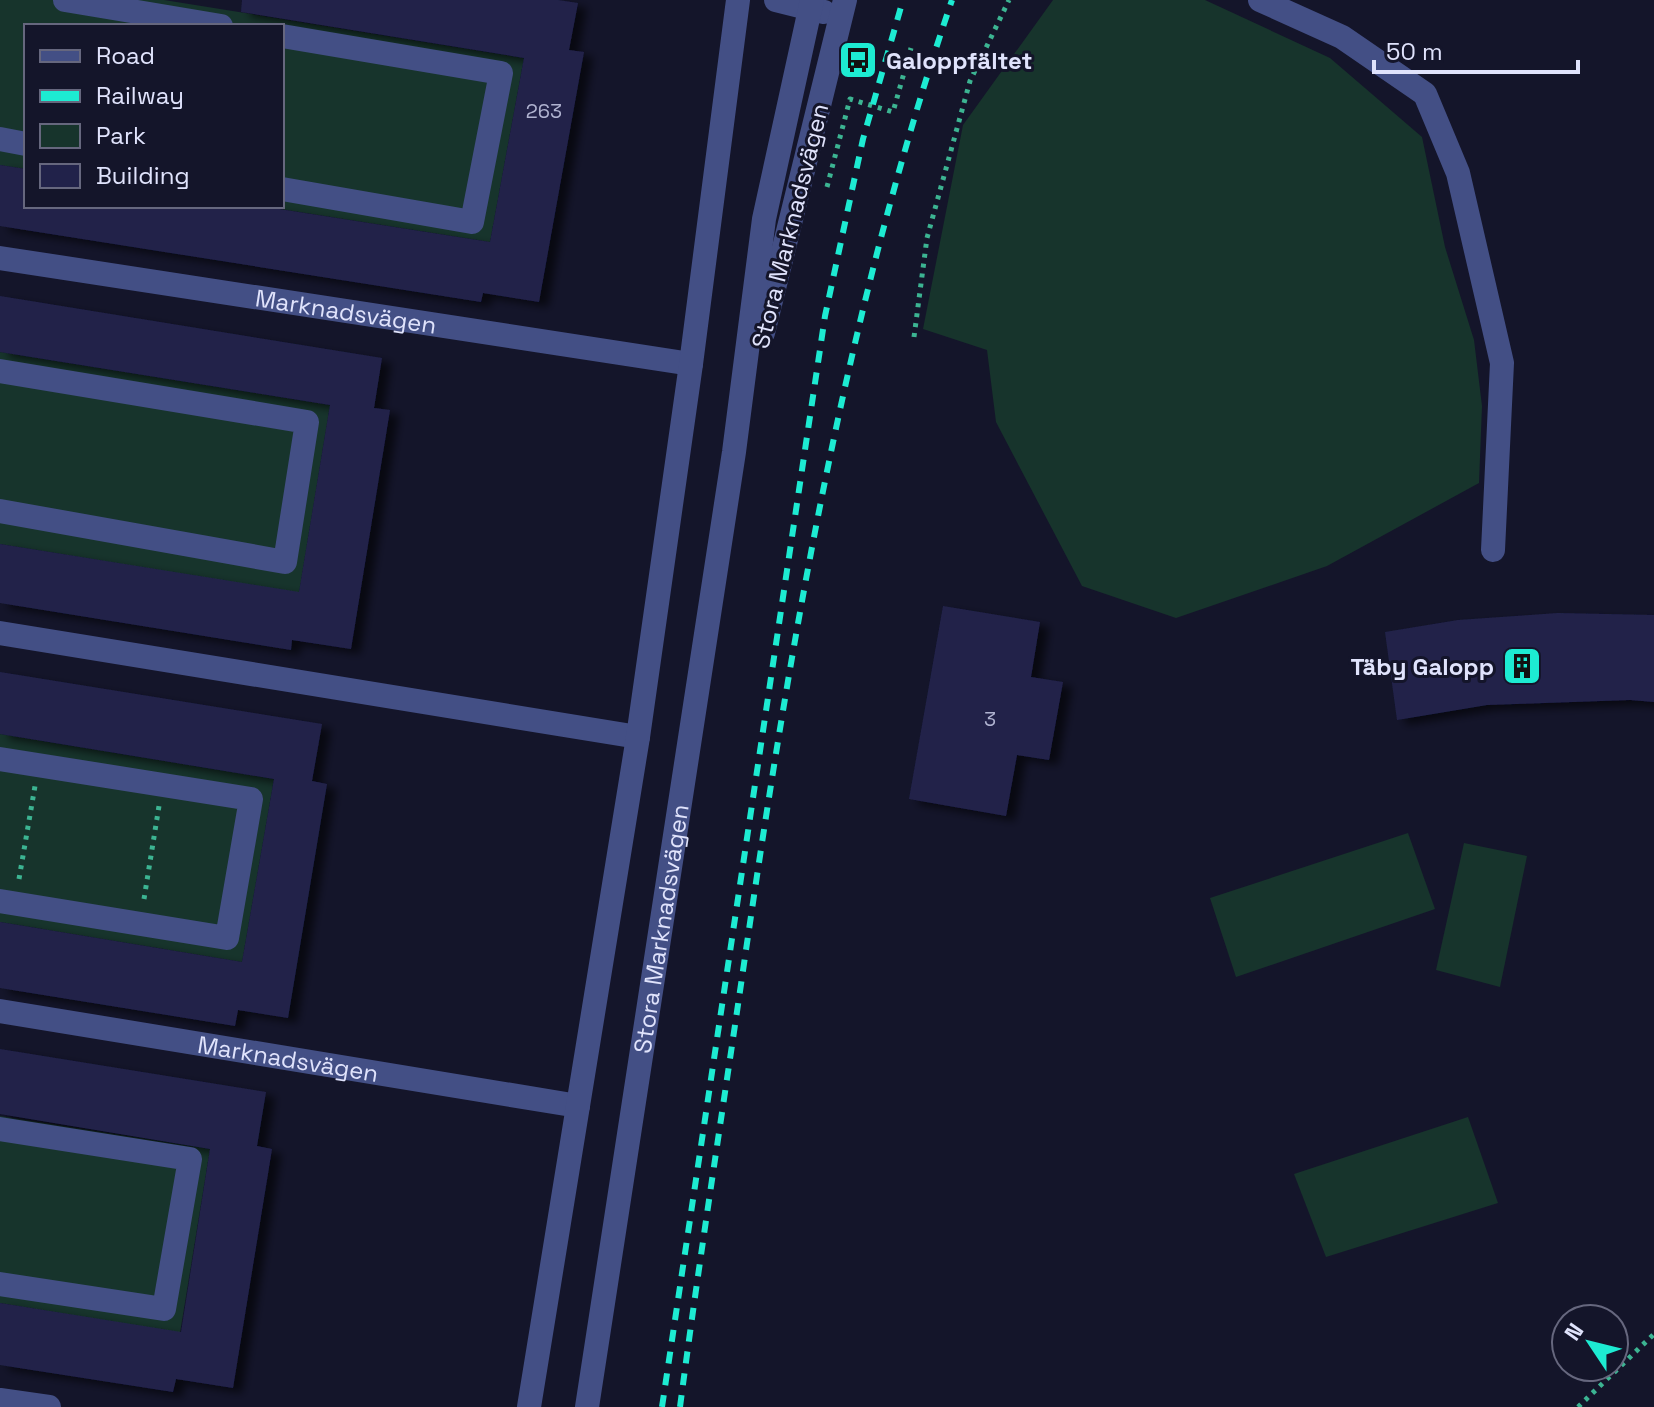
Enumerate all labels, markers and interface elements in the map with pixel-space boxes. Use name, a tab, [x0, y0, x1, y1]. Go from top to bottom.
legend	[24, 24, 284, 208]
scale bar	[1374, 24, 1578, 74]
text: 50 m	[1386, 36, 1443, 67]
bus stop icon: Galoppfältet	[837, 39, 879, 81]
text: Road	[96, 40, 155, 71]
place label: Galoppfältet	[886, 45, 1033, 76]
text: Railway	[96, 80, 184, 111]
house number: 263	[526, 98, 562, 124]
street label: Stora Marknadsvägen	[745, 100, 835, 352]
text: Park	[96, 120, 146, 151]
text: Building	[96, 160, 190, 191]
street label: Marknadsvägen	[253, 282, 439, 340]
building icon: Täby Galopp	[1501, 645, 1543, 687]
place label: Täby Galopp	[1350, 651, 1494, 682]
house number: 3	[984, 706, 996, 732]
street label: Stora Marknadsvägen	[626, 802, 695, 1055]
street label: Marknadsvägen	[195, 1028, 381, 1088]
north arrow	[1550, 1303, 1630, 1383]
text: N	[1558, 1317, 1589, 1346]

